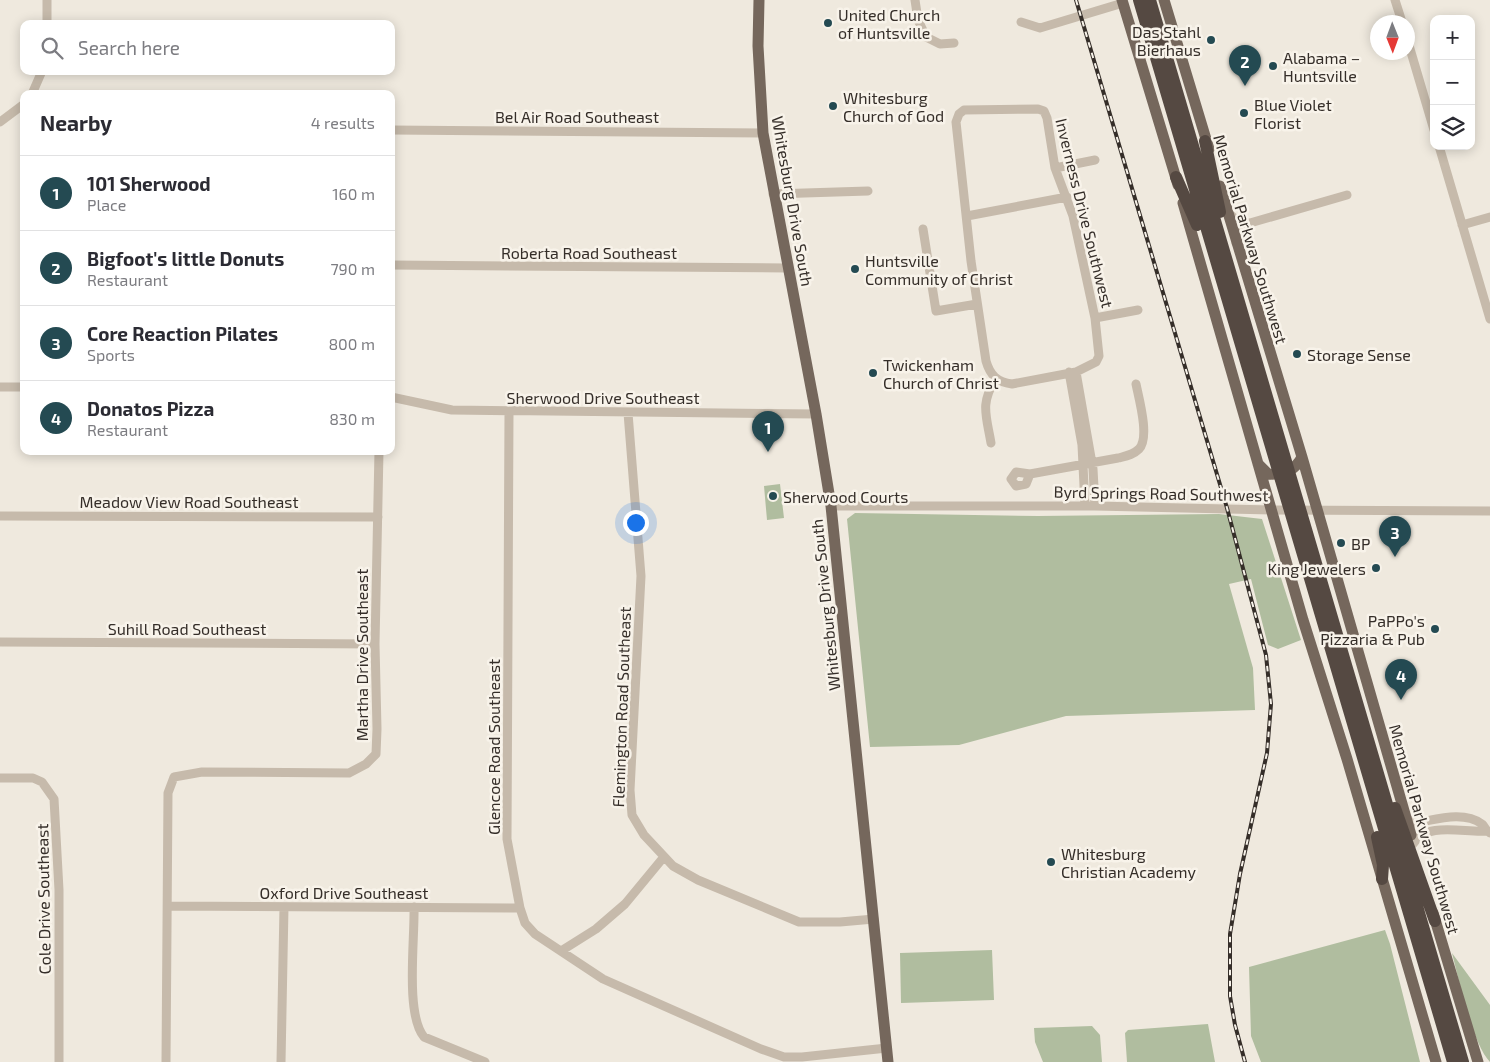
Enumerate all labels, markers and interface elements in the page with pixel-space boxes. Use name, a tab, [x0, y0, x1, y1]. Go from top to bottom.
place label: United Church of Huntsville	[838, 5, 940, 42]
north arrow	[1370, 15, 1415, 60]
map controls	[1430, 15, 1475, 150]
button: +	[1430, 15, 1475, 60]
marker: United Church of Huntsville	[822, 17, 834, 29]
search box	[20, 20, 395, 75]
place label: Das Stahl Bierhaus	[1132, 22, 1201, 59]
icon: search	[38, 34, 66, 62]
marker: Das Stahl Bierhaus	[1205, 34, 1217, 46]
text: Search here	[78, 36, 180, 59]
pin: 2	[1229, 45, 1261, 86]
place label: Alabama – Huntsville	[1283, 48, 1360, 85]
marker: Alabama – Huntsville	[1267, 60, 1279, 72]
button: −	[1430, 60, 1475, 105]
place label: Whitesburg Church of God	[843, 88, 944, 125]
place label: Blue Violet Florist	[1254, 95, 1332, 132]
marker: Whitesburg Church of God	[827, 100, 839, 112]
button: layers	[1430, 105, 1475, 150]
street label: Bel Air Road Southeast	[495, 107, 659, 126]
marker: Blue Violet Florist	[1238, 107, 1250, 119]
text: Nearby	[40, 110, 112, 135]
text: 4 results	[311, 113, 375, 132]
street label: Whitesburg Drive South	[769, 114, 817, 288]
street label: Inverness Drive Southwest	[1052, 116, 1118, 310]
street label: Memorial Parkway Southwest	[1210, 132, 1292, 346]
text: 101 Sherwood	[87, 172, 211, 195]
text: 1	[53, 184, 59, 203]
text: 160 m	[332, 184, 375, 203]
text: Place	[87, 195, 126, 214]
street label: Roberta Road Southeast	[501, 243, 677, 262]
text: Bigfoot's little Donuts	[87, 247, 284, 270]
place label: Huntsville Community of Christ	[865, 251, 1013, 288]
text: 2	[51, 259, 61, 278]
text: 790 m	[330, 259, 375, 278]
marker: Huntsville Community of Christ	[849, 263, 861, 275]
text: Restaurant	[87, 270, 168, 289]
text: Core Reaction Pilates	[87, 322, 278, 345]
text: 3	[51, 334, 61, 353]
text: 800 m	[328, 334, 375, 353]
text: Sports	[87, 345, 135, 364]
place label: Storage Sense	[1307, 345, 1411, 364]
marker: Storage Sense	[1291, 348, 1303, 360]
place label: Twickenham Church of Christ	[883, 355, 999, 392]
marker: Twickenham Church of Christ	[867, 367, 879, 379]
street label: Sherwood Drive Southeast	[506, 388, 700, 407]
text: Donatos Pizza	[87, 397, 214, 420]
text: 4	[51, 409, 61, 428]
text: 830 m	[329, 409, 375, 428]
pin: 1	[752, 411, 784, 452]
text: Restaurant	[87, 420, 168, 439]
street label: Byrd Springs Road Southwest	[1053, 482, 1269, 504]
place label: Sherwood Courts	[783, 487, 908, 506]
marker: Sherwood Courts	[767, 490, 779, 502]
street label: Meadow View Road Southeast	[80, 492, 299, 511]
your location	[623, 510, 649, 536]
pin: 3	[1379, 516, 1411, 557]
street label: Whitesburg Drive South	[807, 518, 843, 692]
place label: BP	[1351, 534, 1370, 553]
marker: BP	[1335, 537, 1347, 549]
place label: King Jewelers	[1267, 559, 1366, 578]
marker: King Jewelers	[1370, 562, 1382, 574]
street label: Martha Drive Southeast	[352, 569, 371, 741]
street label: Flemington Road Southeast	[608, 606, 634, 808]
place label: PaPPo's Pizzaria & Pub	[1320, 611, 1425, 648]
street label: Suhill Road Southeast	[108, 619, 266, 638]
marker: PaPPo's Pizzaria & Pub	[1429, 623, 1441, 635]
street label: Glencoe Road Southeast	[484, 659, 503, 835]
pin: 4	[1385, 659, 1417, 700]
street label: Memorial Parkway Southwest	[1386, 722, 1464, 936]
street label: Cole Drive Southeast	[32, 823, 54, 975]
place label: Whitesburg Christian Academy	[1061, 844, 1197, 881]
marker: Whitesburg Christian Academy	[1045, 856, 1057, 868]
street label: Oxford Drive Southeast	[260, 883, 428, 902]

